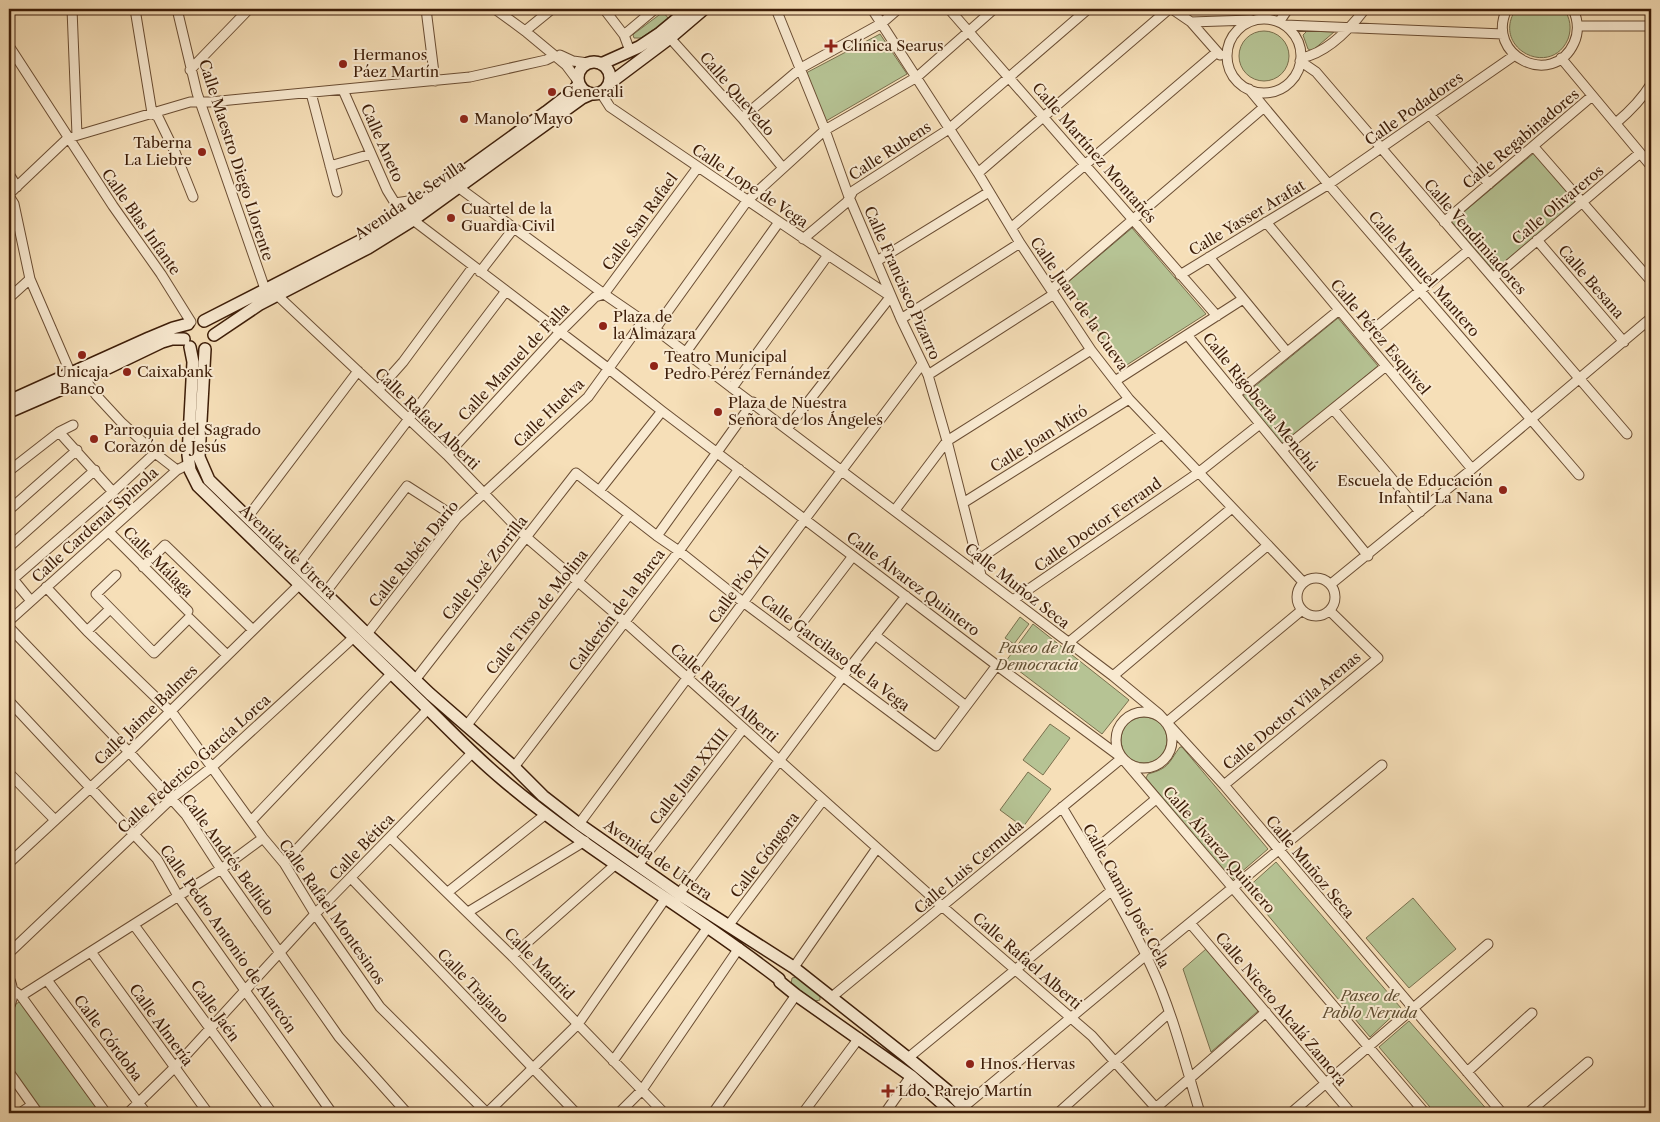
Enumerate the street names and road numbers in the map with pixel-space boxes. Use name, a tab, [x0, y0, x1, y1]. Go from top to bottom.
street label: Calle Quevedo	[696, 48, 779, 140]
street label: Calle Maestro Diego Llorente	[195, 57, 278, 263]
street label: Calle Podadores	[1361, 68, 1467, 150]
street label: Calle Martínez Montañés	[1028, 78, 1161, 227]
street label: Calle Regabinadores	[1459, 84, 1583, 193]
street label: Calle Aneto	[357, 101, 408, 185]
street label: Calle Rubens	[845, 117, 934, 184]
street label: Calle Lope de Vega	[689, 140, 812, 232]
street label: Avenida de Sevilla	[350, 156, 469, 244]
street label: Calle Olivareros	[1508, 161, 1607, 249]
street label: Calle Blas Infante	[98, 165, 185, 279]
street label: Calle San Rafael	[598, 169, 682, 274]
street label: Calle Yasser Arafat	[1185, 175, 1309, 260]
street label: Calle Vendimiadores	[1420, 175, 1531, 298]
street label: Calle Francisco Pizarro	[860, 203, 945, 362]
street label: Calle Manuel Mantero	[1365, 207, 1484, 340]
street label: Calle Juan de la Cueva	[1026, 233, 1133, 374]
street label: Calle Besana	[1554, 241, 1629, 322]
street label: Calle Pérez Esquivel	[1326, 275, 1435, 399]
street label: Calle Manuel de Falla	[454, 299, 573, 425]
street label: Calle Rigoberta Menchú	[1199, 328, 1322, 475]
street label: Calle Rafael Alberti	[371, 364, 484, 474]
street label: Calle Huelva	[509, 374, 588, 451]
street label: Calle Joan Miró	[986, 401, 1091, 476]
street label: Calle Cardenal Spinola	[28, 463, 162, 586]
street label: Calle Doctor Ferrand	[1030, 473, 1165, 576]
street label: Calle Rubén Darío	[365, 496, 463, 611]
street label: Avenida de Utrera	[235, 500, 341, 603]
street label: Calle José Zorrilla	[438, 512, 531, 624]
street label: Calle Málaga	[119, 522, 198, 601]
street label: Calle Álvarez Quintero	[843, 527, 984, 640]
street label: Calle Muñoz Seca	[961, 539, 1074, 633]
street label: Calle Pío XII	[704, 542, 773, 627]
street label: Calle Tirso de Molina	[482, 545, 592, 678]
street label: Calderón de la Barca	[564, 545, 669, 675]
street label: Calle Garcilaso de la Vega	[757, 590, 914, 715]
street label: Calle Rafael Alberti	[667, 639, 782, 746]
street label: Calle Doctor Vila Arenas	[1219, 647, 1365, 774]
street label: Calle Jaime Balmes	[90, 660, 201, 769]
street label: Calle Federico García Lorca	[113, 690, 274, 837]
street label: Calle Juan XXIII	[645, 725, 732, 829]
street label: Calle Álvarez Quintero	[1159, 782, 1280, 917]
street label: Calle Andrés Bellido	[178, 790, 279, 919]
street label: Calle Góngora	[726, 808, 803, 901]
street label: Calle Bética	[325, 809, 398, 884]
street label: Calle Muñoz Seca	[1262, 811, 1359, 922]
street label: Avenida de Utrera	[600, 815, 716, 904]
street label: Calle Luis Cernuda	[910, 815, 1027, 918]
street label: Calle Camilo José Cela	[1079, 820, 1174, 971]
street label: Calle Rafael Montesinos	[275, 835, 390, 988]
street label: Calle Pedro Antonio de Alarcón	[156, 841, 301, 1037]
street label: Calle Rafael Alberti	[969, 908, 1086, 1013]
street label: Calle Madrid	[500, 924, 578, 1004]
street label: Calle Niceto Alcalá Zamora	[1212, 928, 1351, 1089]
street label: Calle Trajano	[433, 945, 513, 1027]
street label: Calle Jaén	[187, 976, 244, 1046]
street label: Calle Almería	[125, 980, 198, 1070]
street label: Calle Córdoba	[70, 991, 147, 1085]

